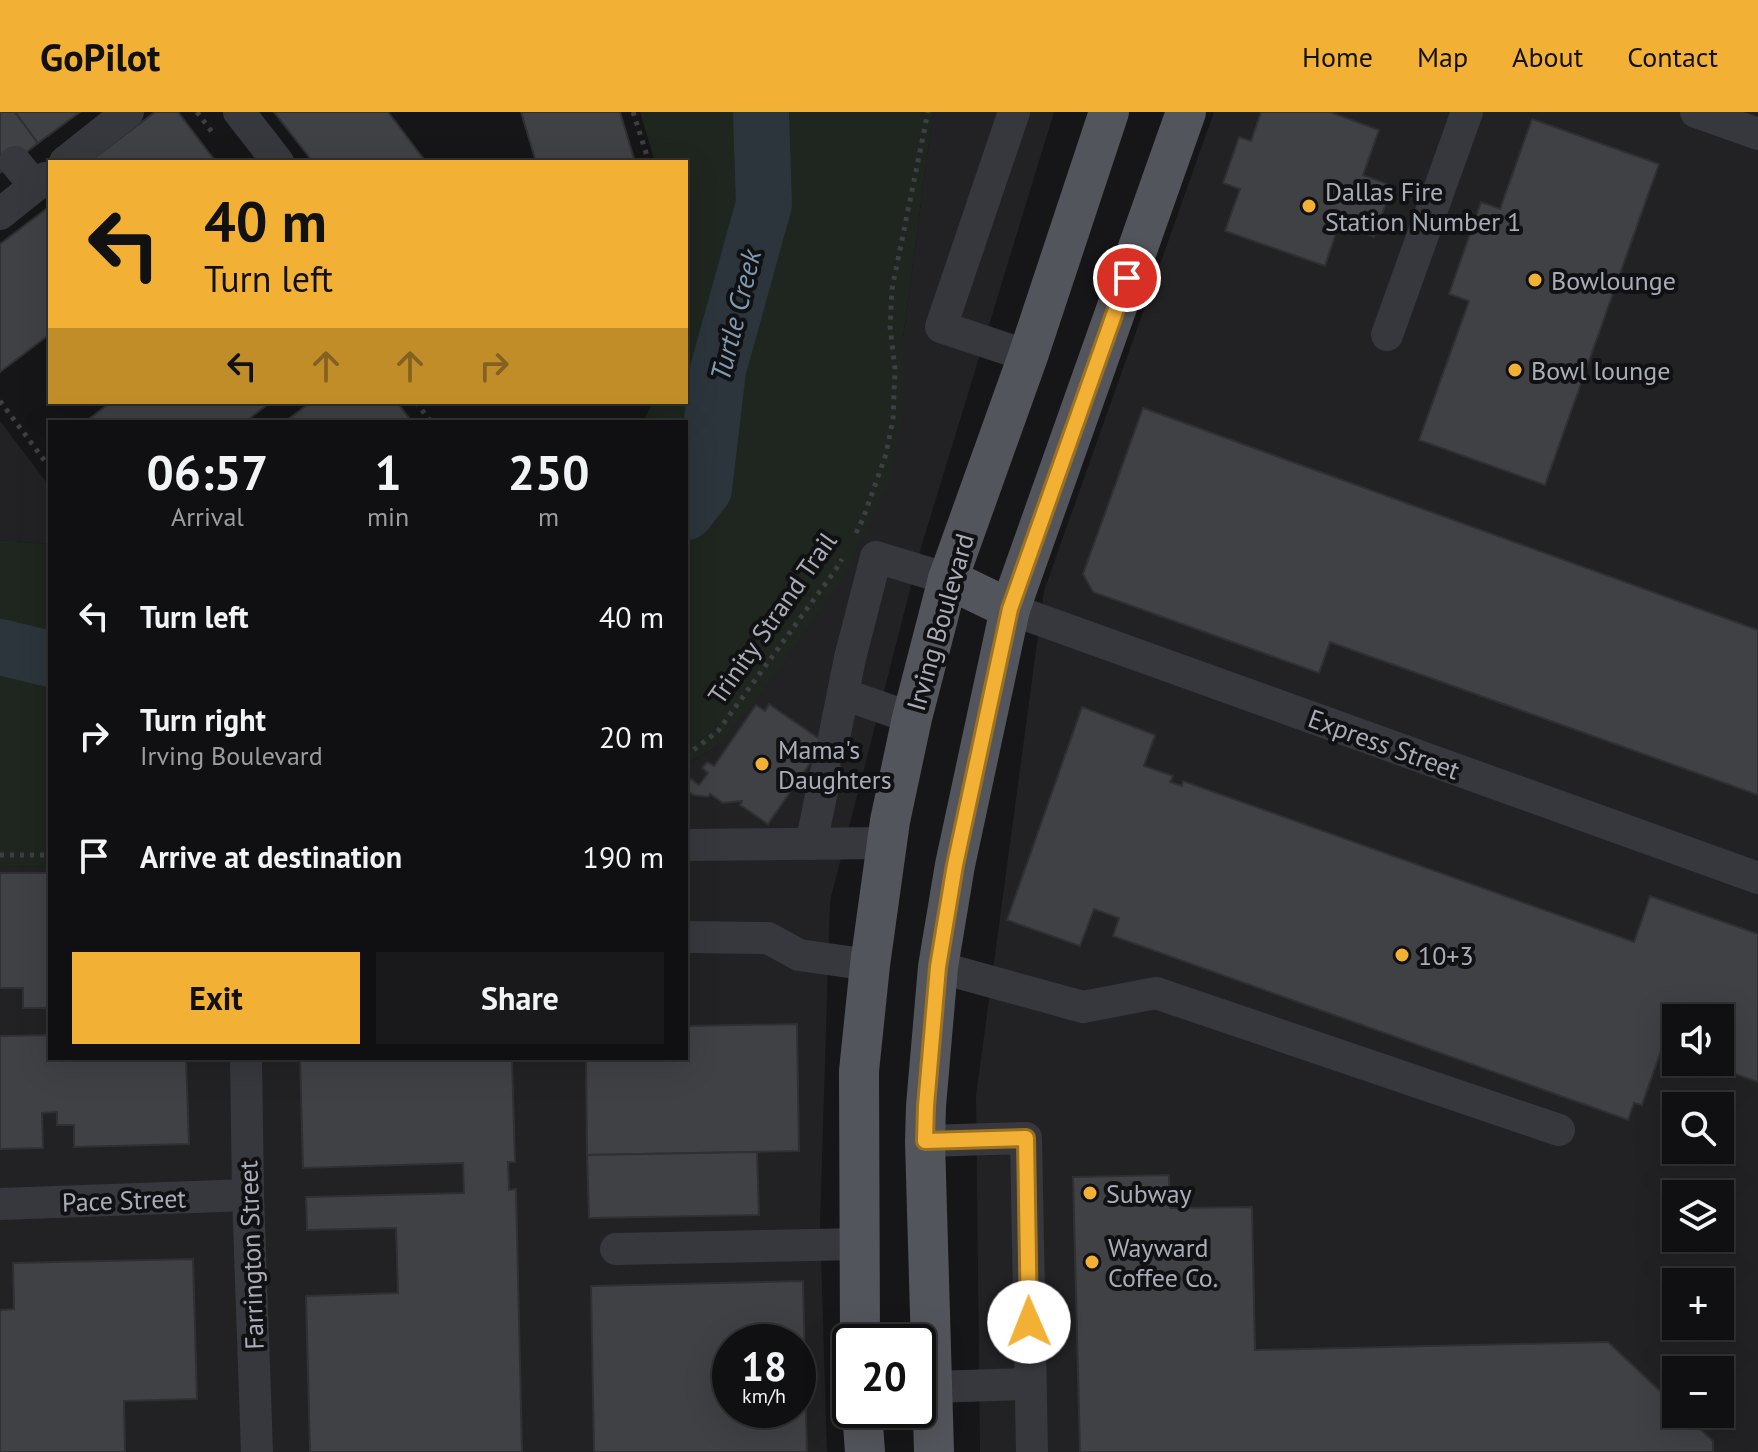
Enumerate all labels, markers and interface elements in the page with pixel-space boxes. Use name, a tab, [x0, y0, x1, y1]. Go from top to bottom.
text: GoPilot	[40, 32, 160, 81]
text: Home	[1302, 38, 1373, 75]
text: Map	[1417, 38, 1468, 75]
text: About	[1512, 38, 1583, 75]
text: Contact	[1627, 38, 1718, 75]
place label: Dallas Fire Station Number 1	[1325, 175, 1521, 238]
text: 40 m	[204, 185, 327, 257]
icon: left	[72, 192, 176, 296]
marker: Dallas Fire Station Number 1	[1300, 197, 1318, 215]
water label: Turtle Creek	[701, 244, 770, 384]
pin	[1093, 244, 1161, 312]
text: Turn left	[204, 255, 333, 302]
icon: arrive	[1105, 256, 1149, 300]
place label: Bowlounge	[1551, 264, 1676, 297]
marker: Bowlounge	[1526, 271, 1544, 289]
icon: left	[220, 344, 264, 388]
icon: ahead	[304, 344, 348, 388]
icon: ahead	[388, 344, 432, 388]
icon: right	[472, 344, 516, 388]
place label: Bowl lounge	[1531, 354, 1670, 387]
marker: Bowl lounge	[1506, 361, 1524, 379]
text: 06:57	[147, 441, 268, 503]
text: 1	[374, 441, 402, 503]
text: 250	[508, 441, 589, 503]
text: Arrival	[171, 500, 244, 533]
text: min	[367, 500, 409, 533]
text: m	[538, 500, 559, 533]
street label: Trinity Strand Trail	[700, 525, 844, 710]
street label: Irving Boulevard	[899, 530, 981, 714]
icon: left	[72, 594, 116, 638]
text: Turn left	[140, 597, 248, 636]
text: 40 m	[599, 597, 664, 636]
text: Turn right	[140, 700, 266, 739]
street label: Express Street	[1304, 701, 1464, 787]
icon: right	[72, 714, 116, 758]
text: 20 m	[599, 717, 664, 756]
place label: Mama's Daughters	[778, 733, 892, 796]
text: Irving Boulevard	[140, 739, 323, 772]
marker: Mama's Daughters	[753, 755, 771, 773]
icon: arrive	[72, 834, 116, 878]
text: Arrive at destination	[140, 837, 402, 876]
text: 190 m	[583, 837, 664, 876]
place label: 10+3	[1418, 939, 1474, 972]
marker: 10+3	[1393, 946, 1411, 964]
button: Exit	[72, 952, 360, 1044]
button: Share	[376, 952, 664, 1044]
map controls	[1662, 1004, 1734, 1428]
button: sound	[1662, 1004, 1734, 1076]
button: search	[1662, 1092, 1734, 1164]
street label: Farrington Street	[231, 1160, 271, 1350]
place label: Subway	[1106, 1177, 1192, 1210]
button: layers	[1662, 1180, 1734, 1252]
street label: Pace Street	[61, 1181, 187, 1219]
marker: Subway	[1081, 1184, 1099, 1202]
place label: Wayward Coffee Co.	[1108, 1231, 1218, 1294]
marker: Wayward Coffee Co.	[1083, 1253, 1101, 1271]
button: +	[1662, 1268, 1734, 1340]
position arrow	[987, 1280, 1071, 1364]
speed limit sign: 20	[832, 1324, 936, 1428]
text: 18	[741, 1340, 787, 1392]
button: −	[1662, 1356, 1734, 1428]
text: km/h	[742, 1383, 786, 1409]

